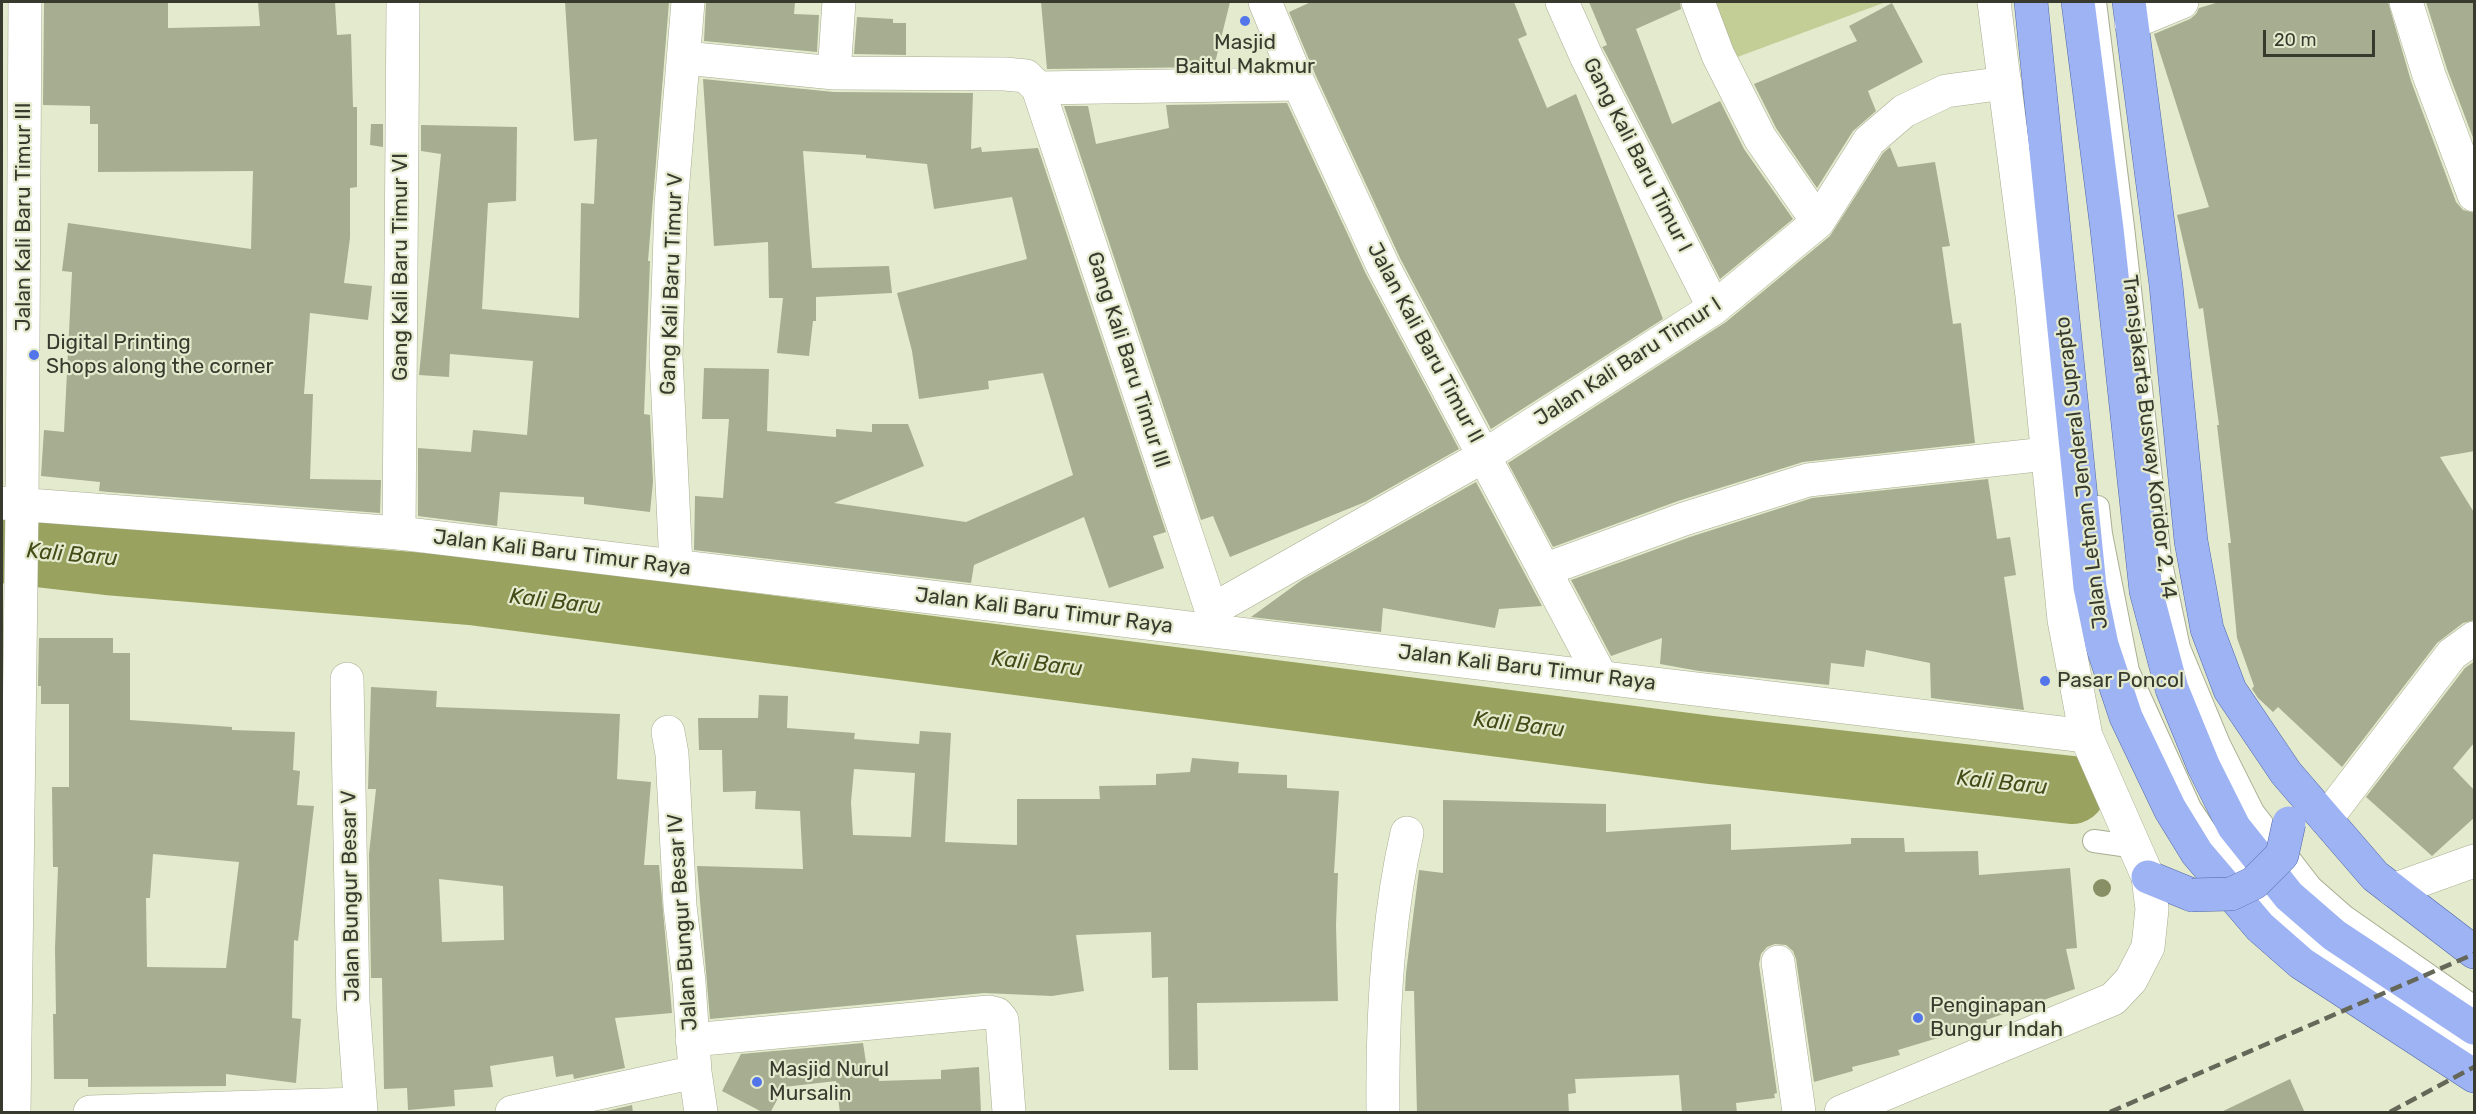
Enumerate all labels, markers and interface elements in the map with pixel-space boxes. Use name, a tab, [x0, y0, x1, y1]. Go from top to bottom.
marker: Masjid Baitul Makmur	[1238, 14, 1252, 28]
scale bar	[2266, 18, 2378, 56]
text: 20 m	[2274, 29, 2316, 51]
place label: Masjid Baitul Makmur	[1175, 30, 1315, 80]
street label: Gang Kali Baru Timur I	[1577, 54, 1697, 256]
street label: Jalan Kali Baru Timur III	[11, 103, 37, 331]
street label: Gang Kali Baru Timur VI	[388, 153, 414, 381]
street label: Gang Kali Baru Timur V	[656, 172, 688, 396]
street label: Jalan Kali Baru Timur II	[1361, 239, 1489, 447]
street label: Gang Kali Baru Timur III	[1081, 249, 1175, 471]
street label: Transjakarta Busway Koridor 2, 14	[2117, 273, 2181, 601]
street label: Jalan Kali Baru Timur I	[1530, 292, 1726, 432]
street label: Jalan Letnan Jenderal Suprapto	[2050, 315, 2114, 631]
place label: Digital Printing Shops along the corner	[46, 330, 273, 380]
marker: Digital Printing Shops along the corner	[27, 348, 41, 362]
street label: Jalan Kali Baru Timur Raya	[432, 525, 692, 581]
water label: Kali Baru	[25, 538, 119, 572]
water label: Kali Baru	[508, 583, 602, 621]
street label: Jalan Kali Baru Timur Raya	[914, 583, 1174, 639]
street label: Jalan Kali Baru Timur Raya	[1397, 640, 1657, 696]
water label: Kali Baru	[990, 645, 1084, 683]
place label: Pasar Poncol	[2057, 668, 2184, 694]
marker: Pasar Poncol	[2038, 674, 2052, 688]
water label: Kali Baru	[1472, 706, 1566, 744]
water label: Kali Baru	[1955, 765, 2049, 801]
street label: Jalan Bungur Besar V	[337, 790, 365, 1002]
street label: Jalan Bungur Besar IV	[663, 812, 703, 1032]
place label: Penginapan Bungur Indah	[1930, 993, 2063, 1043]
marker: Penginapan Bungur Indah	[1911, 1011, 1925, 1025]
place label: Masjid Nurul Mursalin	[769, 1057, 889, 1107]
marker: Masjid Nurul Mursalin	[750, 1075, 764, 1089]

